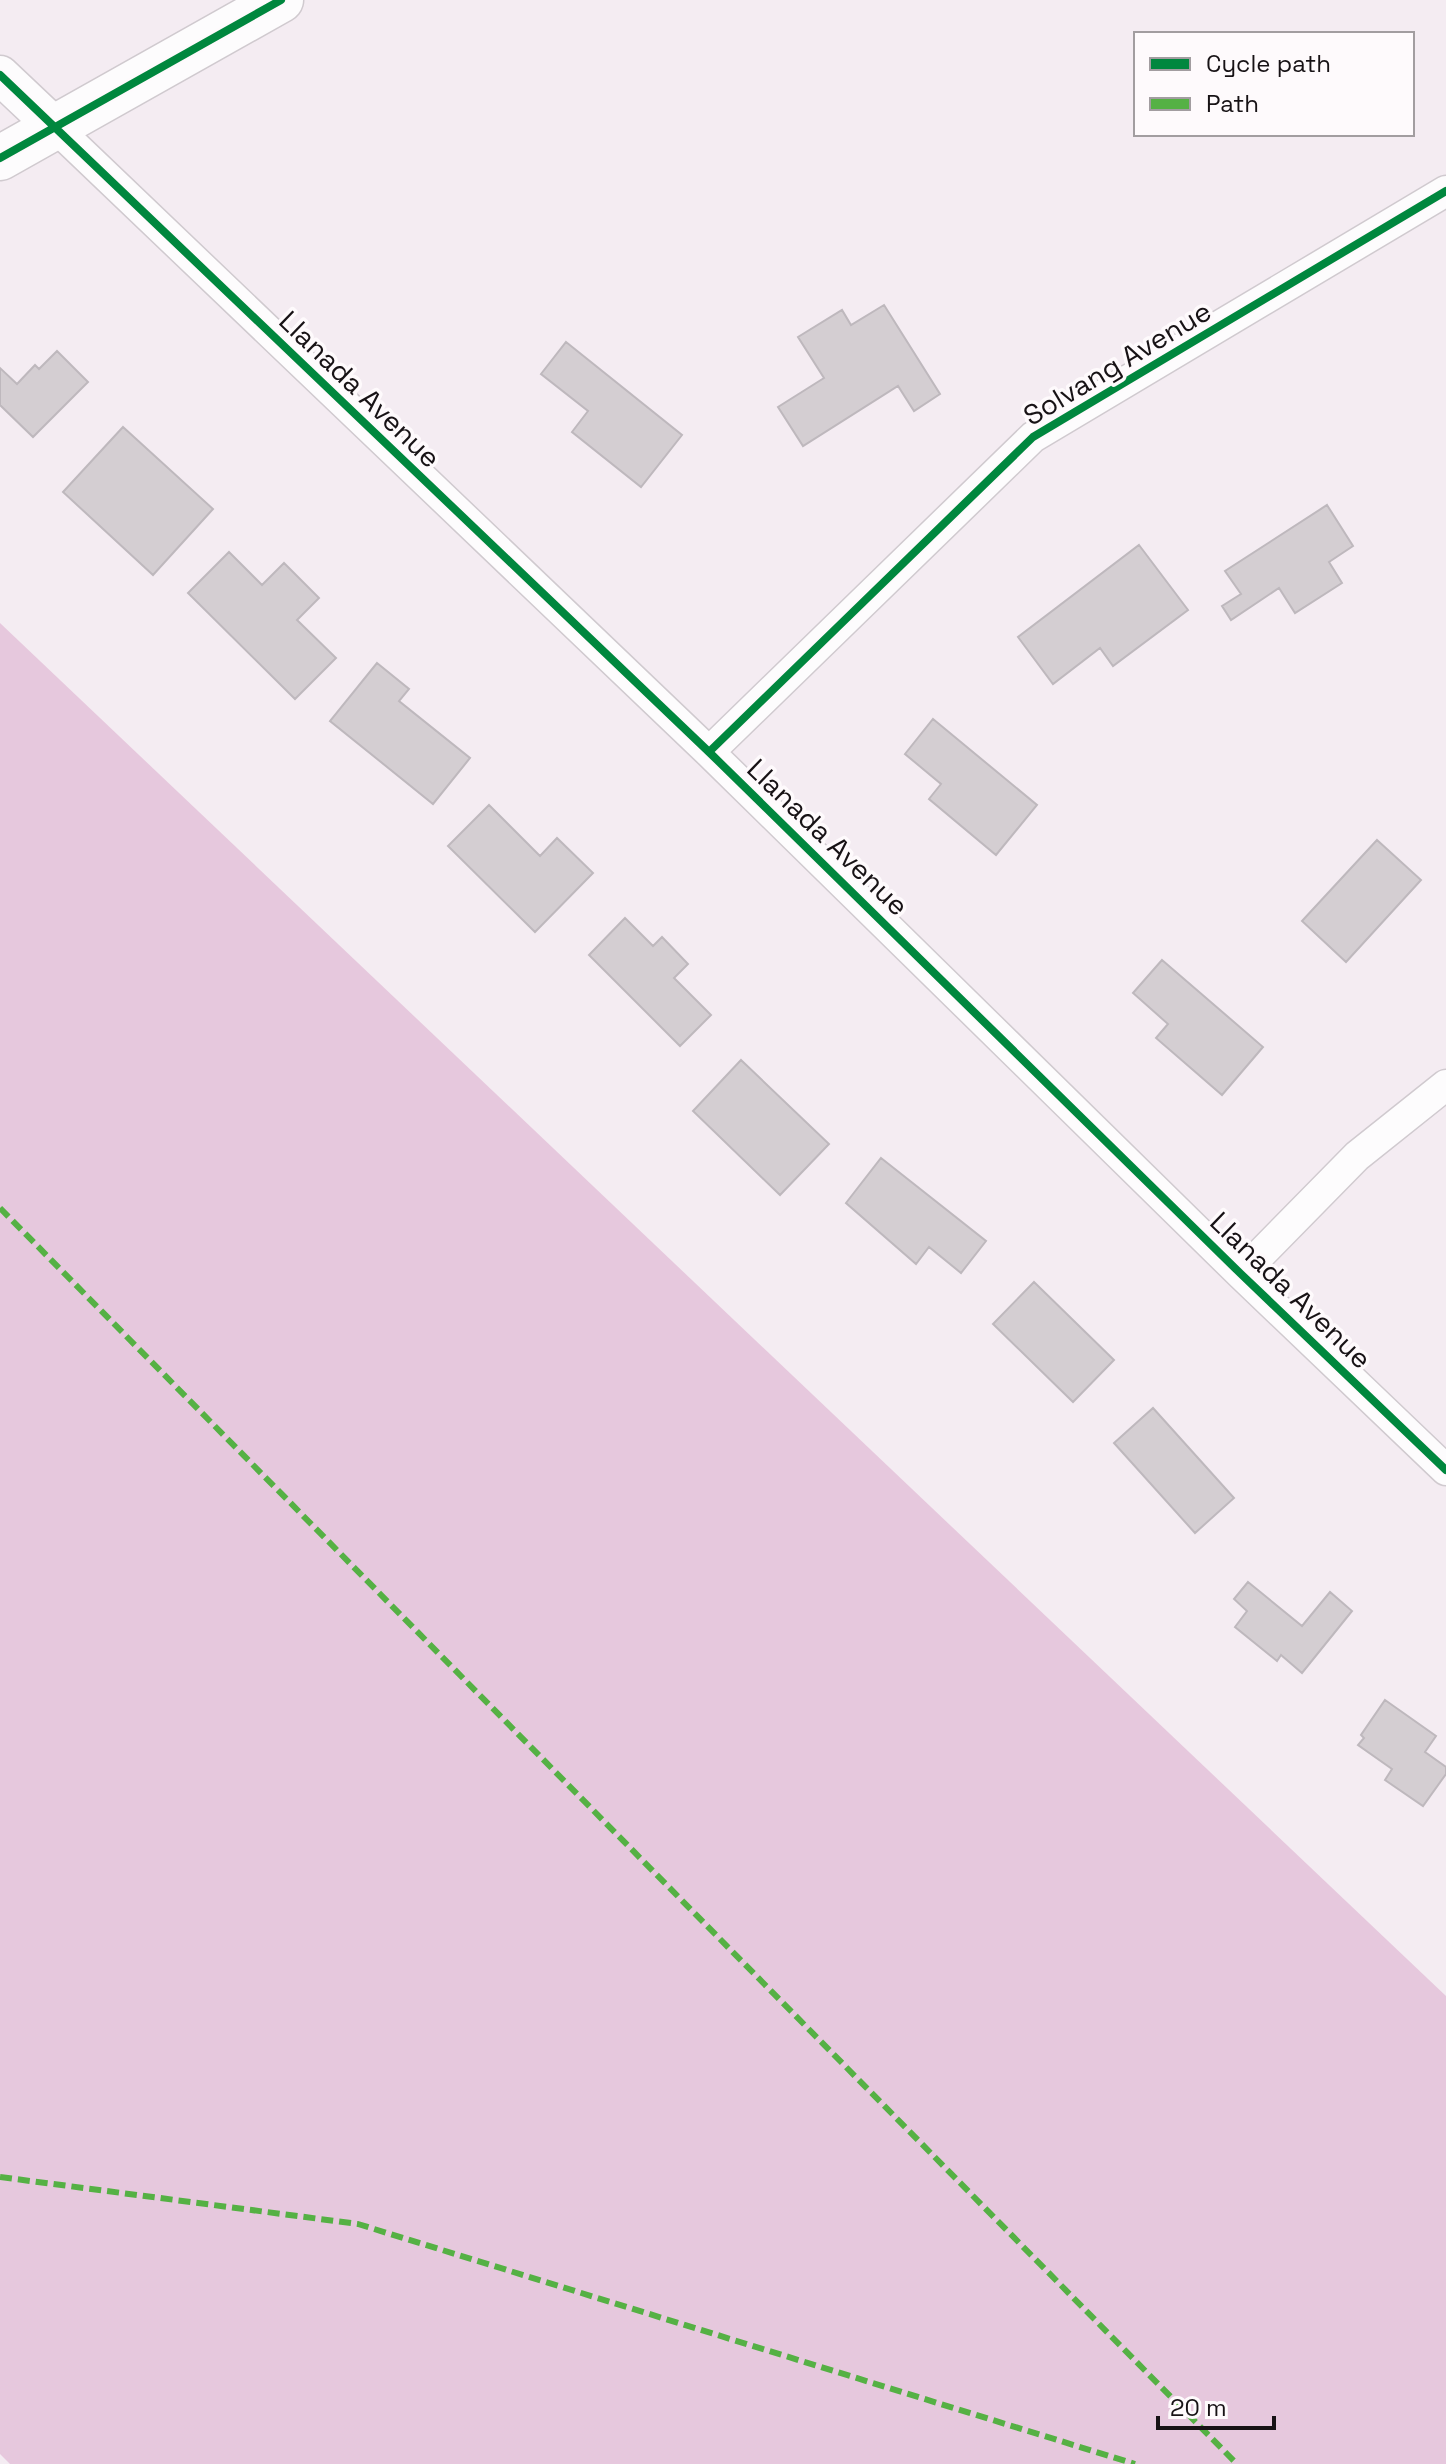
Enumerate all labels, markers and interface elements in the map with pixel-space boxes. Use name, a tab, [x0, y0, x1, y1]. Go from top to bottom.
legend	[1134, 32, 1414, 136]
text: Cycle path	[1206, 48, 1331, 79]
text: Path	[1206, 88, 1259, 119]
street label: Solvang Avenue	[1016, 293, 1218, 433]
street label: Llanada Avenue	[272, 303, 448, 475]
street label: Llanada Avenue	[740, 751, 916, 923]
street label: Llanada Avenue	[1203, 1204, 1379, 1376]
scale bar	[1158, 2380, 1274, 2430]
text: 20 m	[1170, 2392, 1227, 2423]

